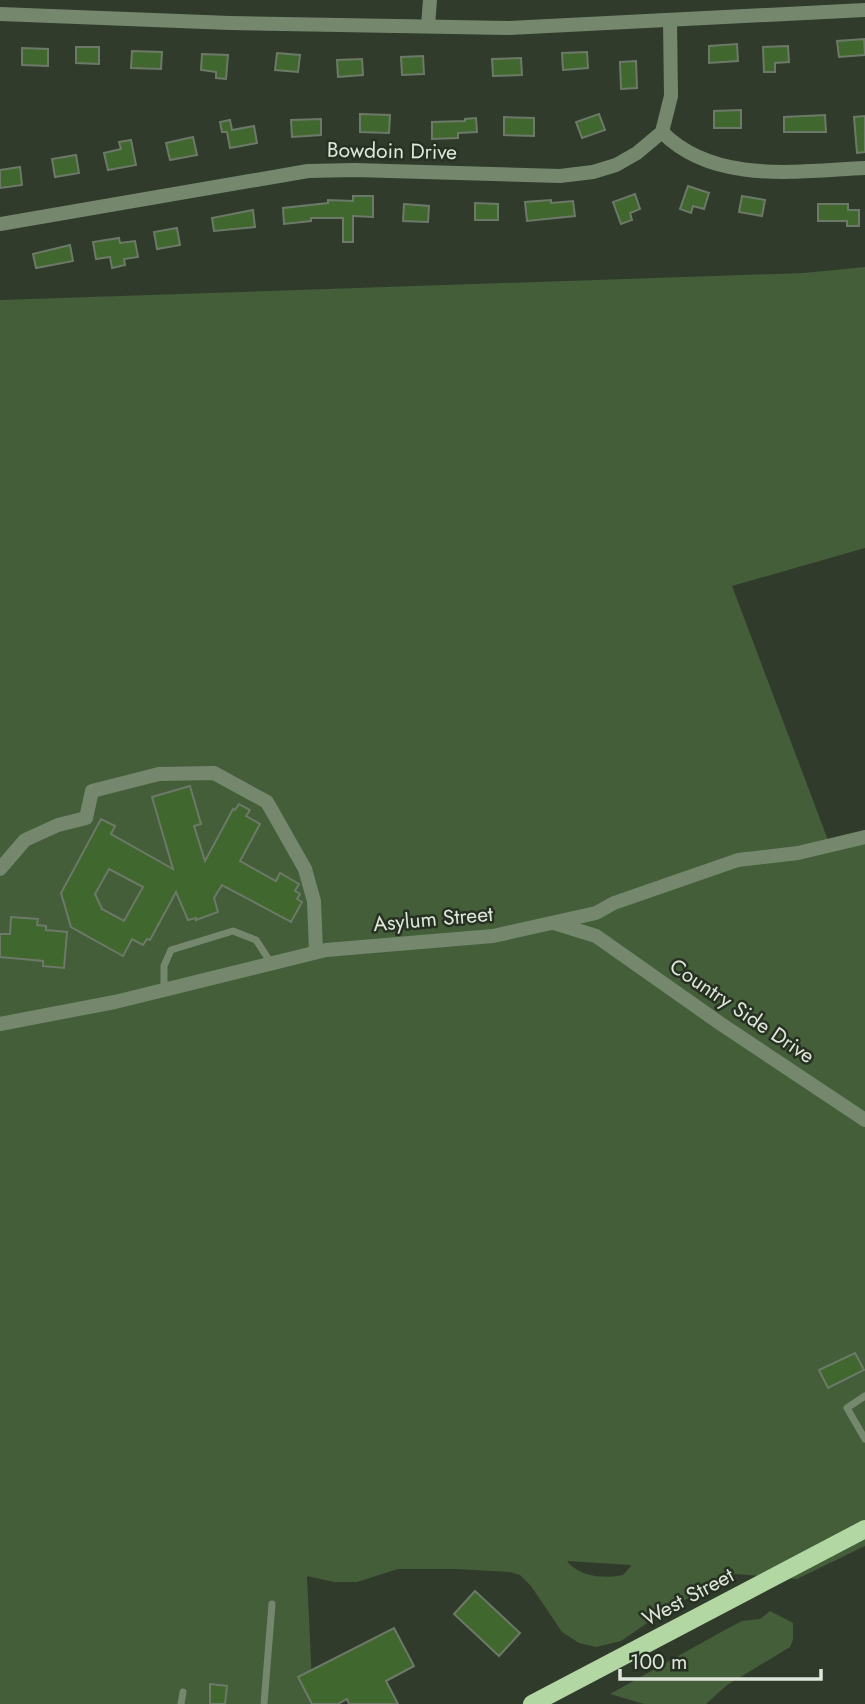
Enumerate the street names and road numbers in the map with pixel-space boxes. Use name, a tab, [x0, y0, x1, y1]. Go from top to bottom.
street label: Bowdoin Drive	[327, 135, 457, 167]
street label: Asylum Street	[372, 899, 494, 939]
street label: Country Side Drive	[664, 951, 821, 1071]
street label: West Street	[637, 1560, 739, 1634]

